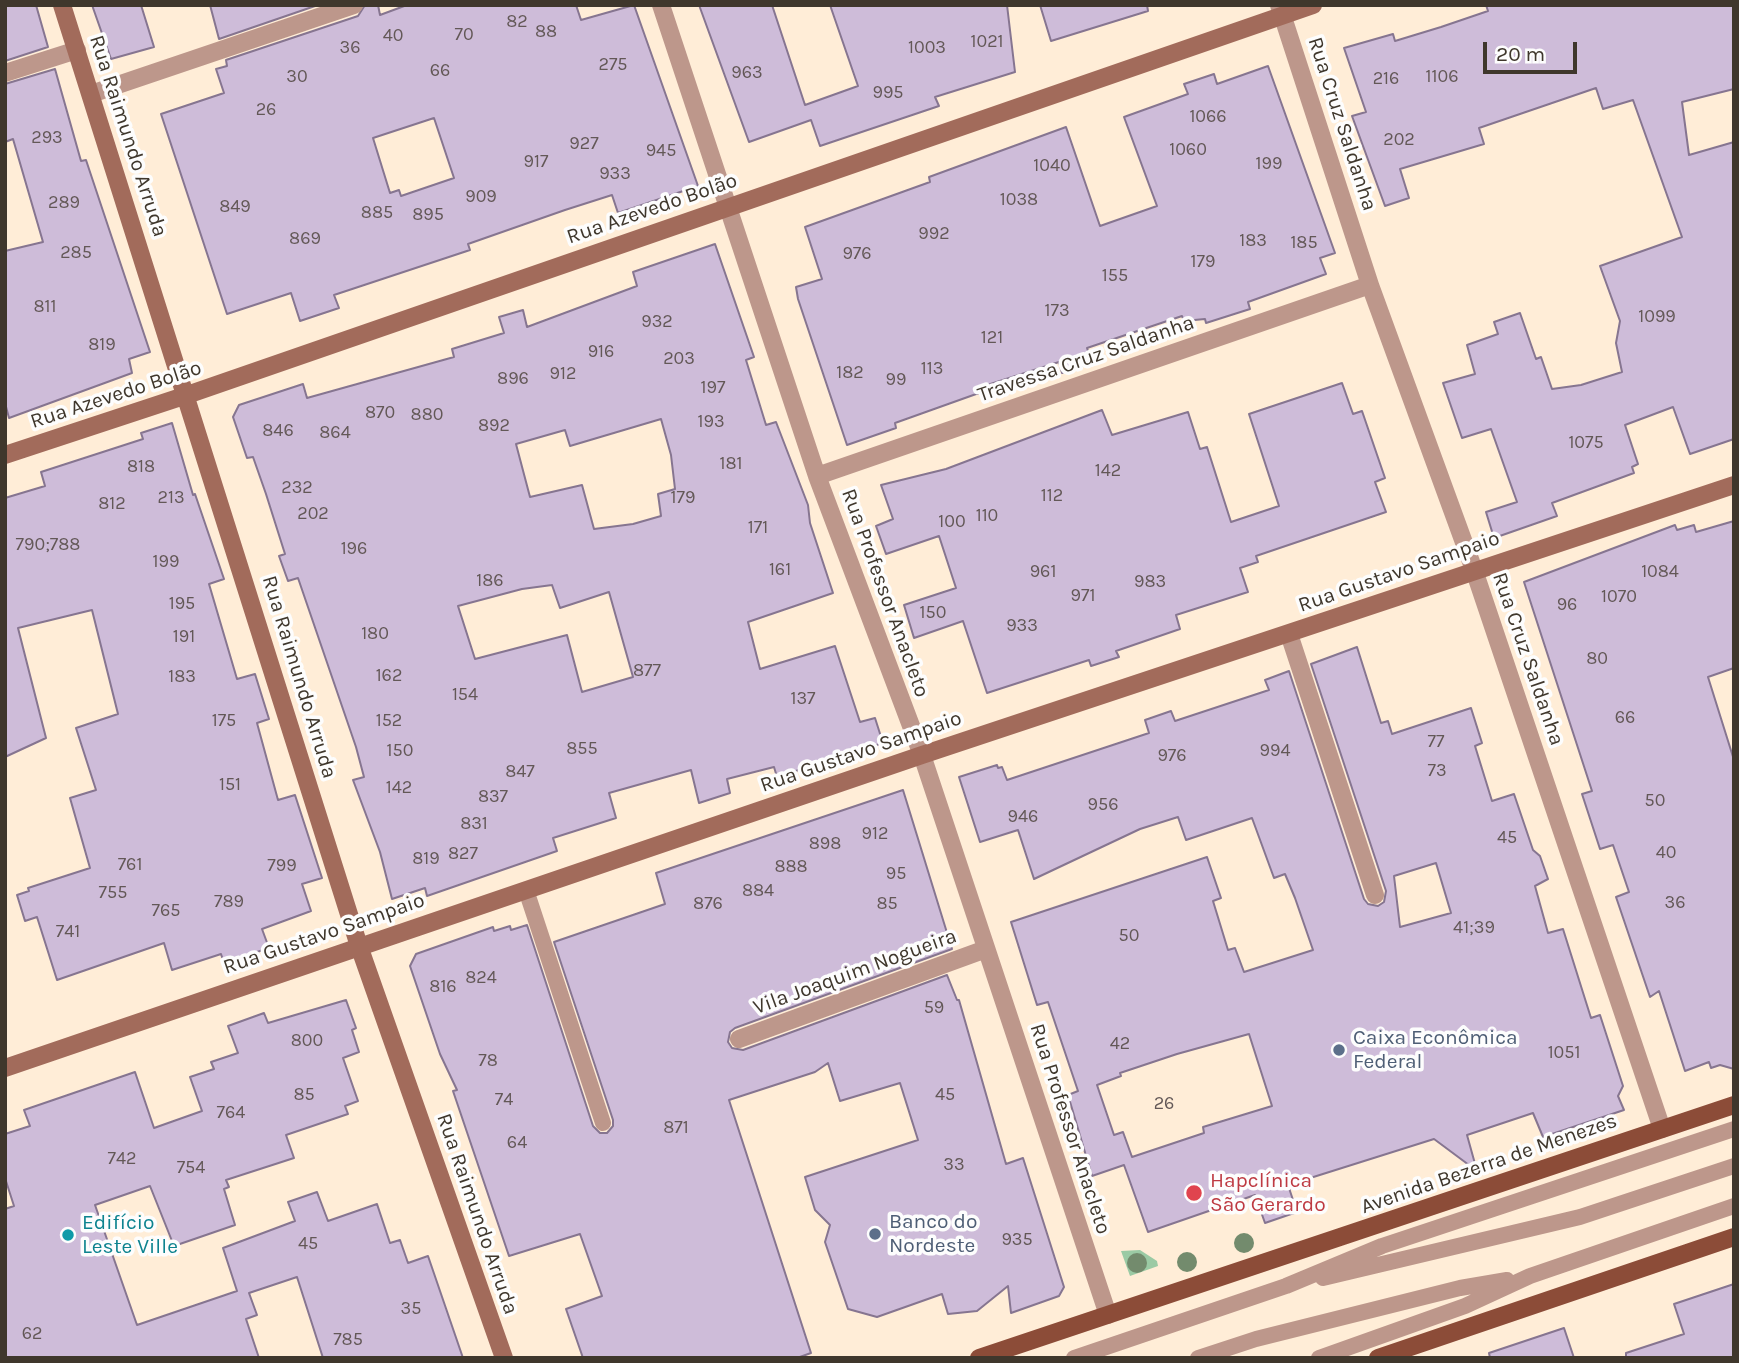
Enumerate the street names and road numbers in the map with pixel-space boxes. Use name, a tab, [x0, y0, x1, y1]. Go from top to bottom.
street label: Rua Raimundo Arruda	[83, 32, 173, 240]
street label: Rua Cruz Saldanha	[1302, 34, 1382, 214]
street label: Rua Azevedo Bolão	[563, 168, 741, 250]
street label: Travessa Cruz Saldanha	[974, 310, 1198, 408]
street label: Rua Azevedo Bolão	[27, 355, 205, 435]
street label: Rua Professor Anacleto	[836, 485, 934, 701]
street label: Rua Gustavo Sampaio	[1295, 526, 1503, 618]
street label: Rua Cruz Saldanha	[1487, 569, 1569, 749]
street label: Rua Raimundo Arruda	[256, 573, 342, 781]
street label: Rua Gustavo Sampaio	[757, 706, 965, 798]
street label: Rua Gustavo Sampaio	[220, 888, 428, 980]
street label: Vila Joaquim Nogueira	[750, 923, 960, 1021]
street label: Rua Professor Anacleto	[1024, 1020, 1116, 1238]
street label: Avenida Bezerra de Menezes	[1358, 1108, 1620, 1220]
street label: Rua Raimundo Arruda	[431, 1110, 523, 1318]

